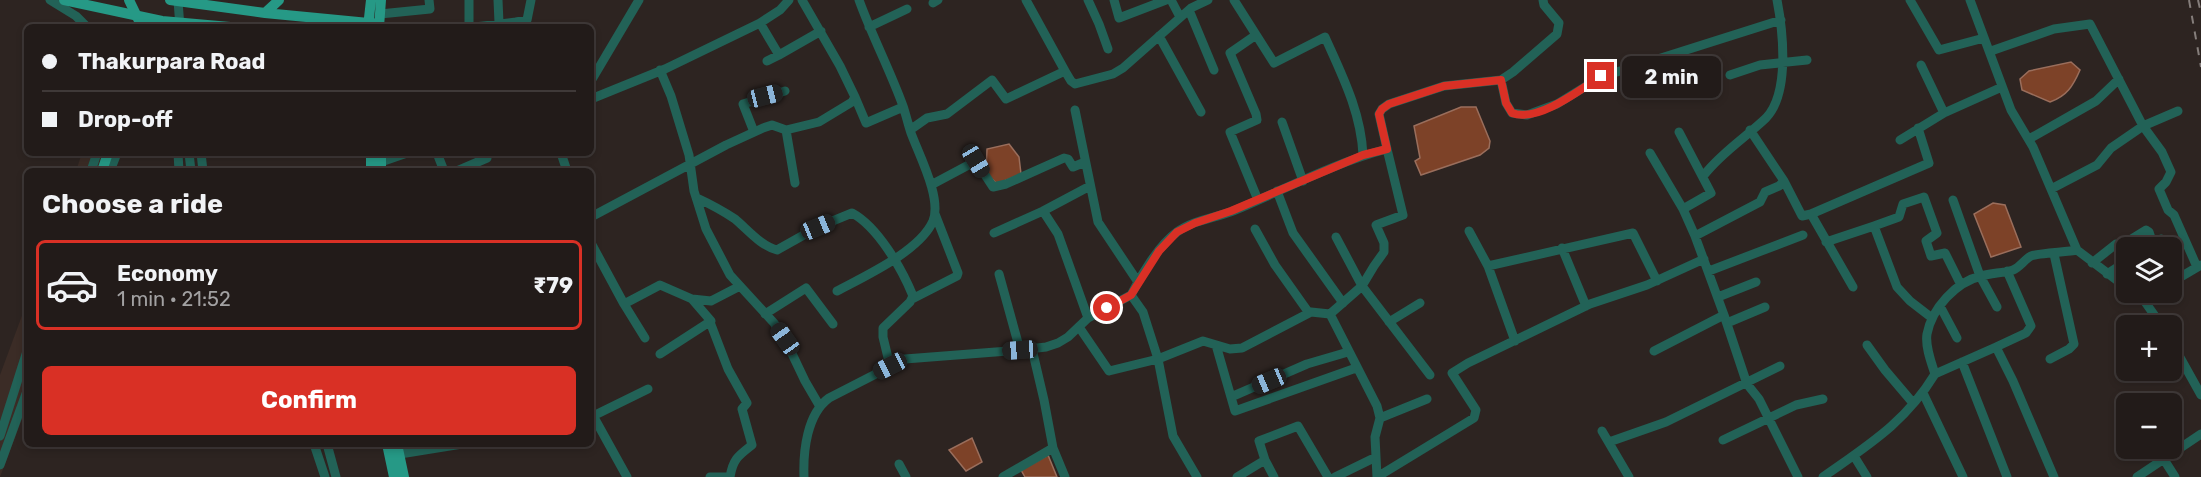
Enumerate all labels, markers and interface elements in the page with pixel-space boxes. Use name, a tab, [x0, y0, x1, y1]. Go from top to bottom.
text: Thakurpara Road	[78, 48, 265, 75]
callout: 2 min	[1622, 55, 1721, 97]
route end	[1587, 62, 1614, 89]
text: 2 min	[1644, 65, 1699, 89]
car	[745, 83, 785, 109]
text: Drop-off	[78, 106, 173, 133]
car	[959, 141, 993, 181]
text: Choose a ride	[42, 188, 223, 220]
car	[798, 212, 838, 242]
map controls	[2116, 237, 2182, 459]
button: layers	[2116, 237, 2182, 303]
icon: car	[45, 258, 99, 312]
text: Economy	[117, 260, 218, 287]
text: ₹79	[533, 272, 573, 299]
text: 1 min · 21:52	[117, 287, 231, 311]
route start	[1093, 294, 1120, 321]
button: +	[2116, 315, 2182, 381]
car	[767, 319, 803, 359]
car	[1001, 340, 1039, 360]
car	[870, 350, 910, 382]
button: Confirm	[42, 366, 576, 435]
car	[1249, 366, 1289, 396]
button: −	[2116, 393, 2182, 459]

